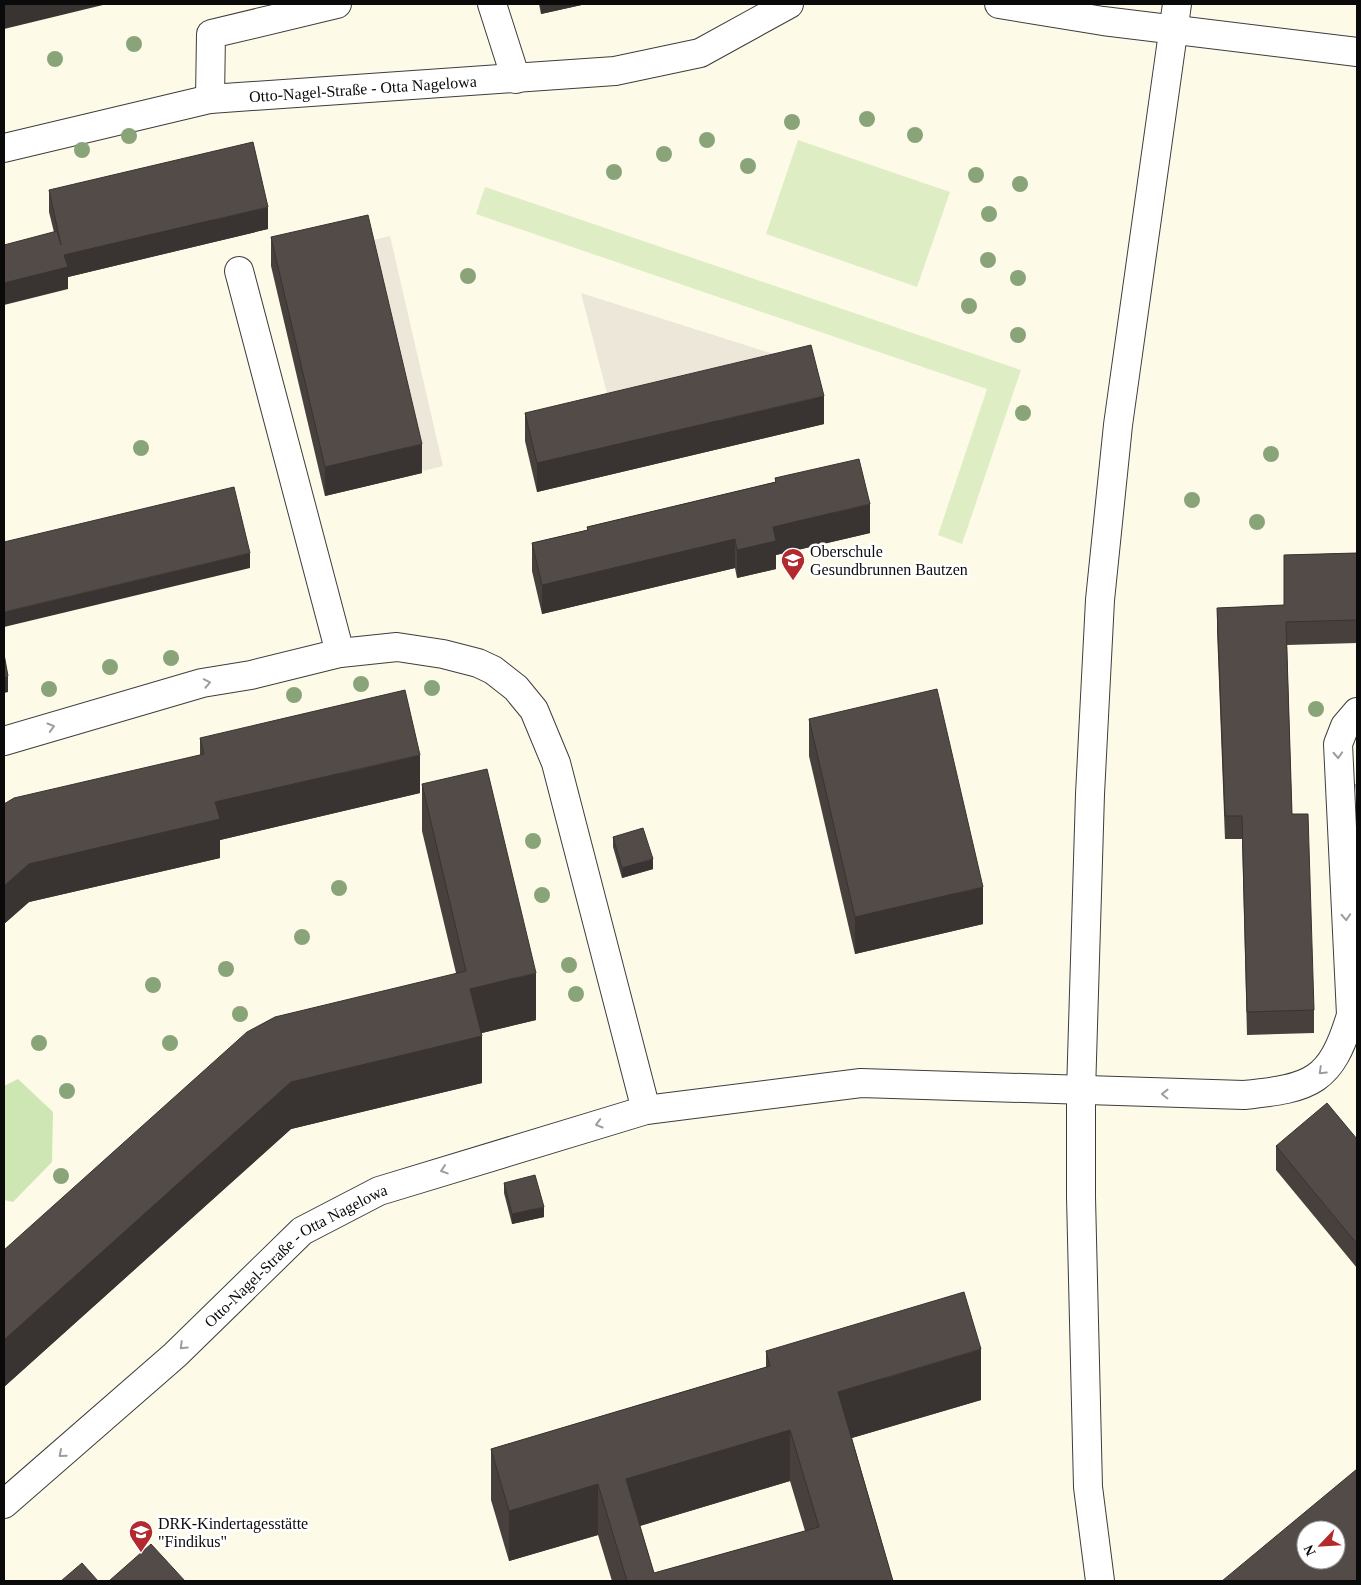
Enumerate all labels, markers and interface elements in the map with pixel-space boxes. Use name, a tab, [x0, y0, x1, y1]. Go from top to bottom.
street label: Otto-Nagel-Straße - Otta Nagelowa	[249, 72, 477, 105]
place label: Oberschule Gesundbrunnen Bautzen	[810, 543, 968, 578]
school or university icon: Oberschule Gesundbrunnen Bautzen	[780, 547, 806, 581]
one-way arrow	[202, 678, 211, 689]
one-way arrow	[46, 723, 54, 733]
one-way arrow	[1333, 751, 1344, 759]
one-way arrow	[1341, 914, 1351, 921]
one-way arrow	[1319, 1065, 1328, 1074]
one-way arrow	[1161, 1088, 1169, 1099]
one-way arrow	[596, 1118, 604, 1128]
one-way arrow	[440, 1165, 448, 1175]
street label: Otto-Nagel-Straße - Otta Nagelowa	[201, 1181, 389, 1330]
one-way arrow	[180, 1340, 189, 1349]
one-way arrow	[58, 1448, 67, 1457]
place label: DRK-Kindertagesstätte "Findikus"	[158, 1515, 308, 1550]
school or university icon: DRK-Kindertagesstätte "Findikus"	[128, 1519, 154, 1553]
north arrow	[1296, 1520, 1346, 1570]
text: N	[1301, 1543, 1319, 1558]

